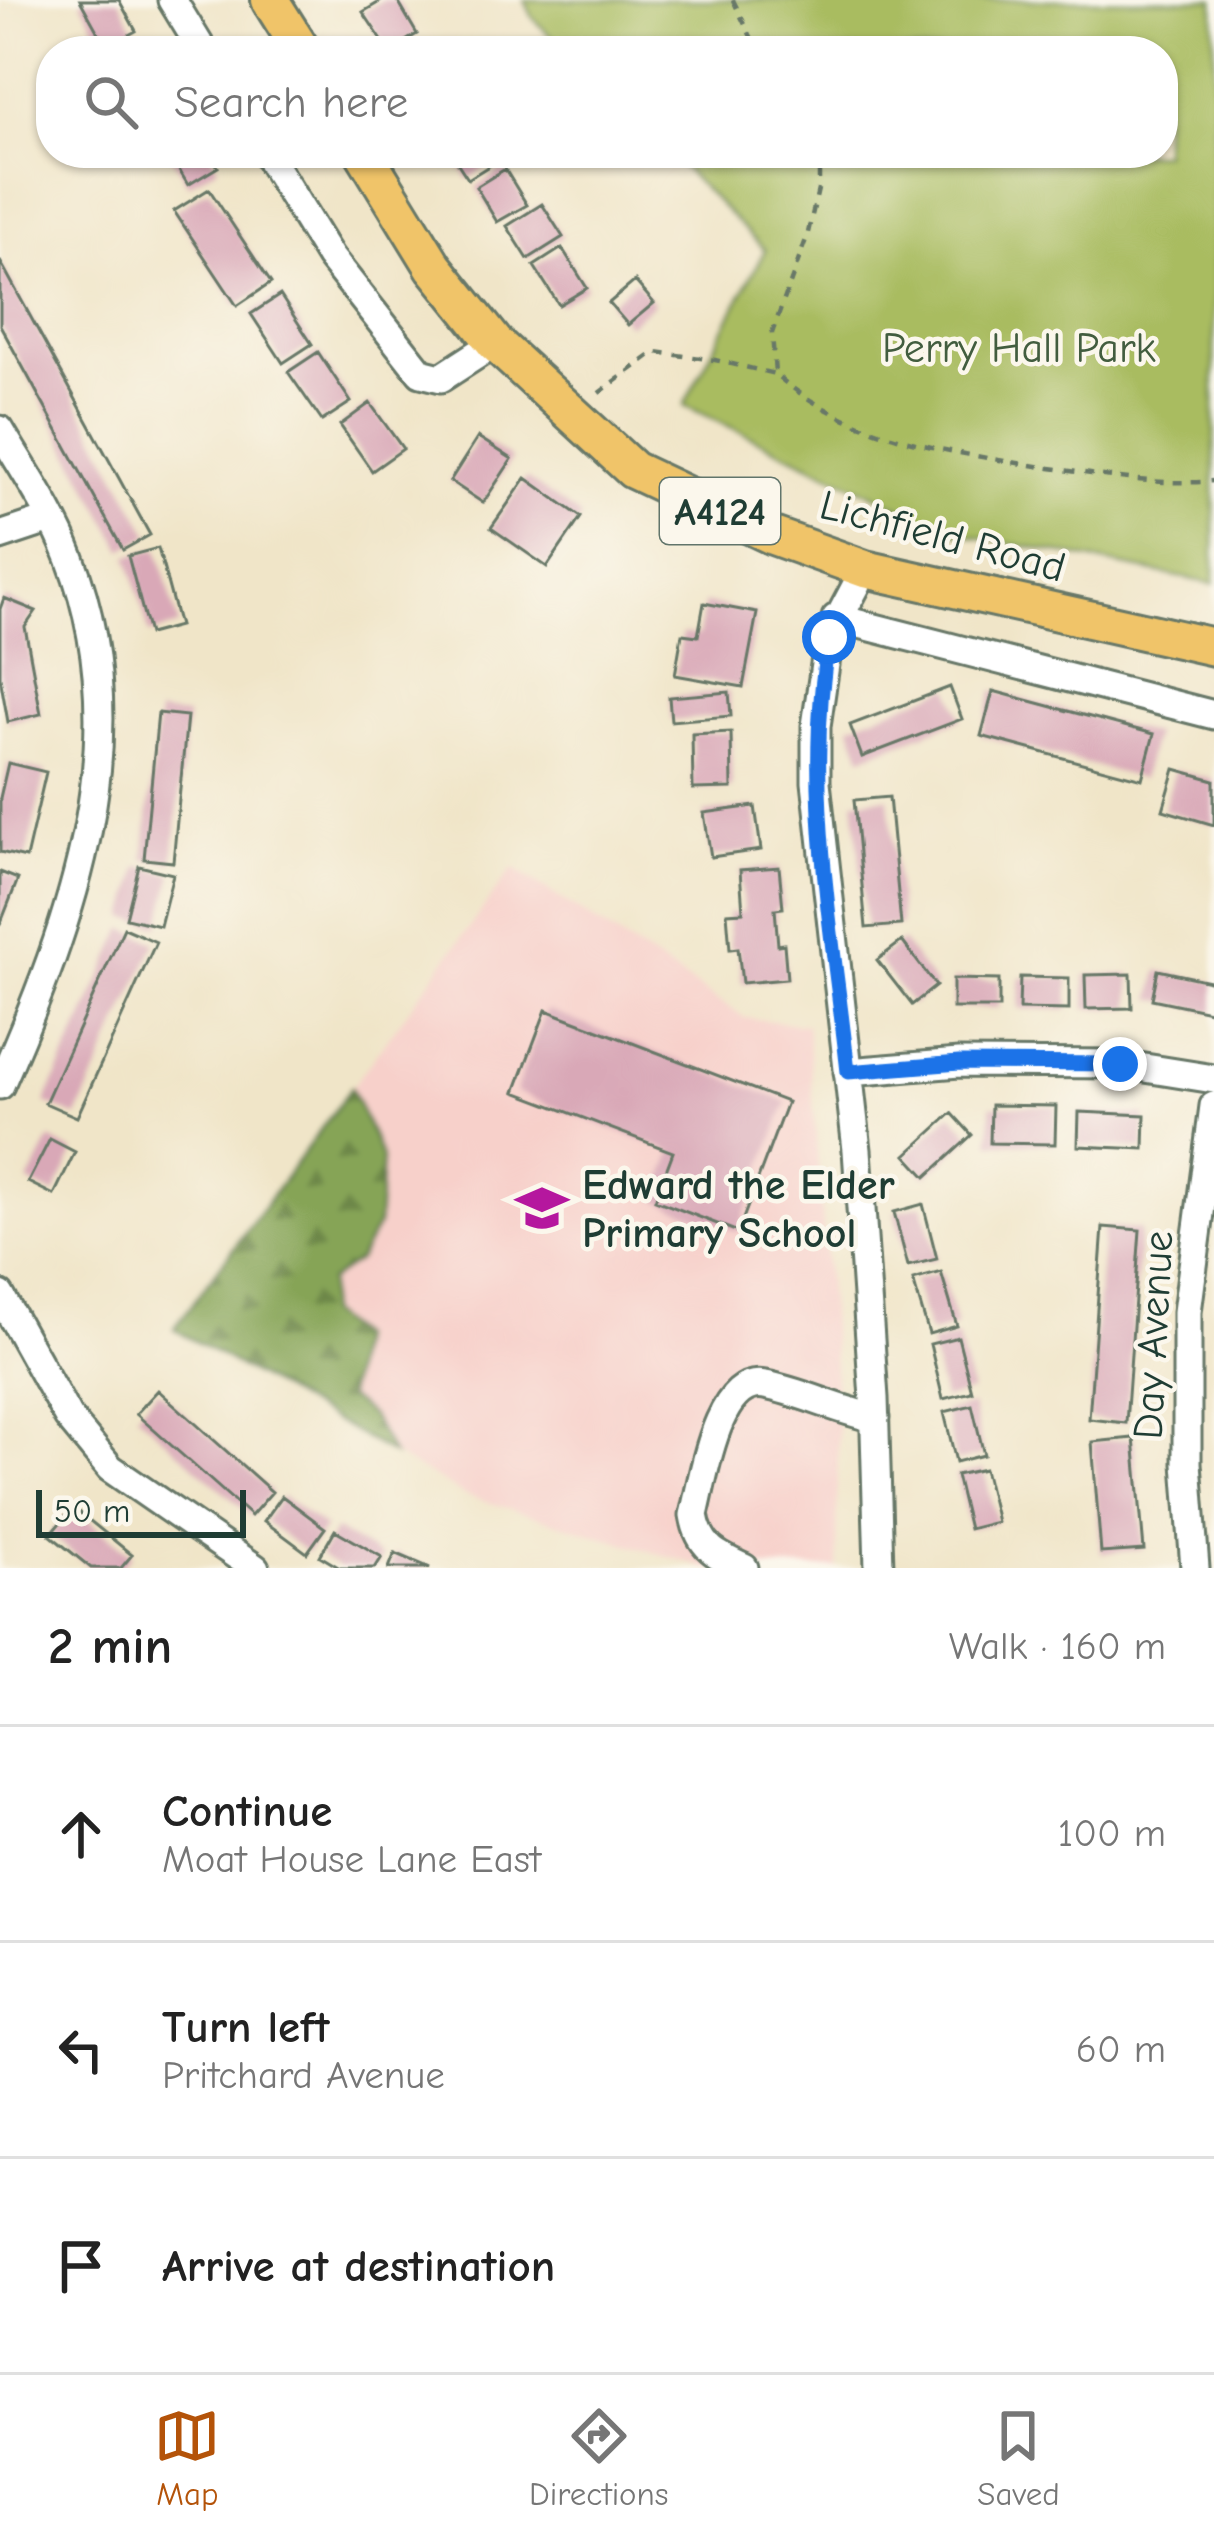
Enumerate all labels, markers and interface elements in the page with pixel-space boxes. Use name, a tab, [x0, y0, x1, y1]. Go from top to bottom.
search box	[36, 36, 1178, 168]
icon: search	[78, 69, 144, 135]
text: Search here	[174, 76, 408, 128]
park label: Perry Hall Park	[882, 324, 1156, 373]
road number: A4124	[660, 478, 780, 544]
street label: Lichfield Road	[815, 480, 1071, 593]
route start	[802, 610, 856, 664]
route end	[1093, 1037, 1147, 1091]
place label: Edward the Elder Primary School	[582, 1161, 895, 1258]
school or university icon: Edward the Elder Primary School	[513, 1179, 571, 1237]
street label: Day Avenue	[1124, 1230, 1183, 1441]
scale bar	[36, 1484, 246, 1537]
text: 50 m	[54, 1492, 130, 1530]
text: 2 min	[48, 1617, 172, 1676]
text: Walk · 160 m	[949, 1624, 1166, 1669]
text: Continue	[162, 1785, 332, 1837]
icon: ahead	[48, 1801, 114, 1867]
text: 100 m	[1058, 1811, 1166, 1856]
text: Moat House Lane East	[162, 1837, 541, 1882]
text: Turn left	[162, 2001, 329, 2053]
icon: left	[48, 2017, 114, 2083]
text: 60 m	[1076, 2027, 1166, 2072]
text: Pritchard Avenue	[162, 2053, 445, 2098]
icon: arrive	[48, 2233, 114, 2299]
text: Arrive at destination	[162, 2240, 555, 2292]
tab: Map	[154, 2403, 220, 2513]
tab: Directions	[529, 2403, 669, 2513]
tab: Saved	[977, 2403, 1060, 2513]

